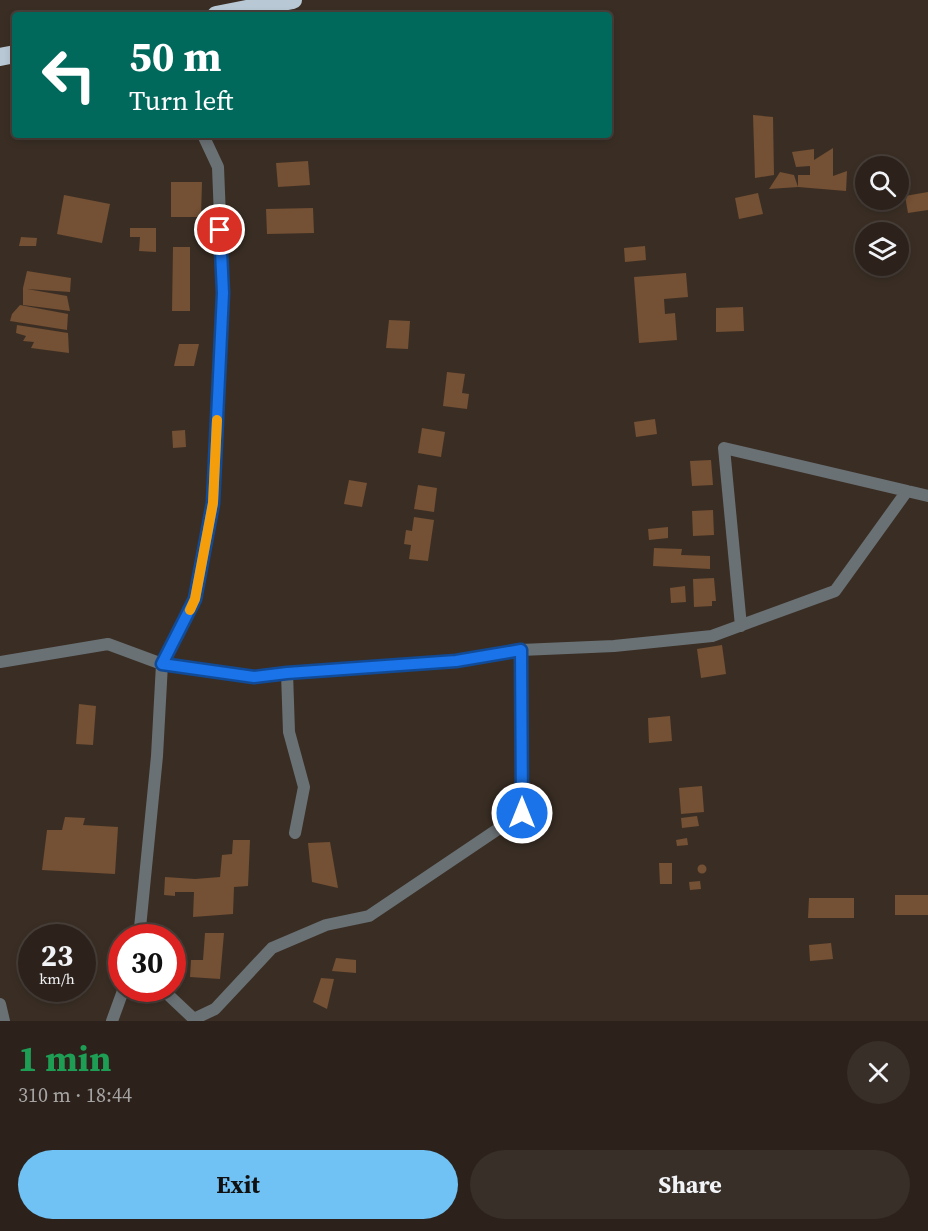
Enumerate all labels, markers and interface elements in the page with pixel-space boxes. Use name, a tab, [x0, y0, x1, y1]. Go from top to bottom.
text: 50 m	[129, 27, 222, 85]
icon: left	[30, 36, 108, 114]
text: Turn left	[129, 82, 233, 119]
map controls	[855, 156, 909, 276]
button: search	[855, 156, 909, 210]
pin	[194, 204, 245, 255]
icon: arrive	[203, 213, 236, 246]
button: layers	[855, 222, 909, 276]
position arrow	[490, 781, 554, 845]
speed limit sign: 30	[108, 924, 186, 1002]
text: 23	[41, 935, 73, 976]
text: km/h	[39, 968, 75, 989]
text: 1 min	[18, 1034, 111, 1083]
button: close	[847, 1041, 910, 1104]
text: 310 m · 18:44	[18, 1081, 132, 1109]
button: Exit	[18, 1150, 458, 1219]
button: Share	[470, 1150, 910, 1219]

